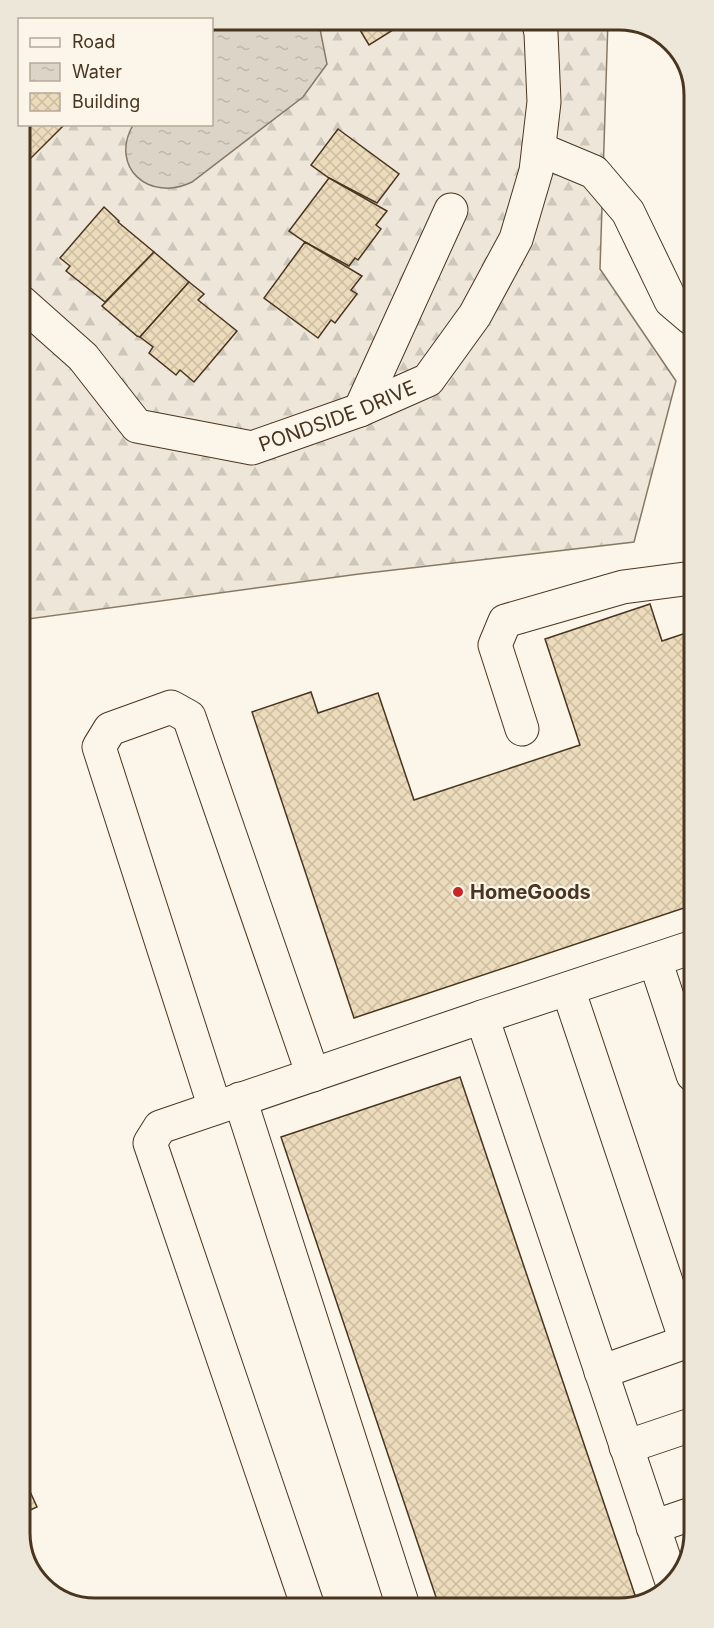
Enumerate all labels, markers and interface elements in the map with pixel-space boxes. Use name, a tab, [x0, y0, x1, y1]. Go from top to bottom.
legend	[18, 18, 213, 126]
text: Road	[72, 31, 115, 52]
text: Water	[72, 61, 122, 82]
text: Building	[72, 91, 140, 112]
street label: PONDSIDE DRIVE	[255, 375, 419, 457]
place label: HomeGoods	[470, 880, 591, 904]
marker: HomeGoods	[451, 885, 465, 899]

